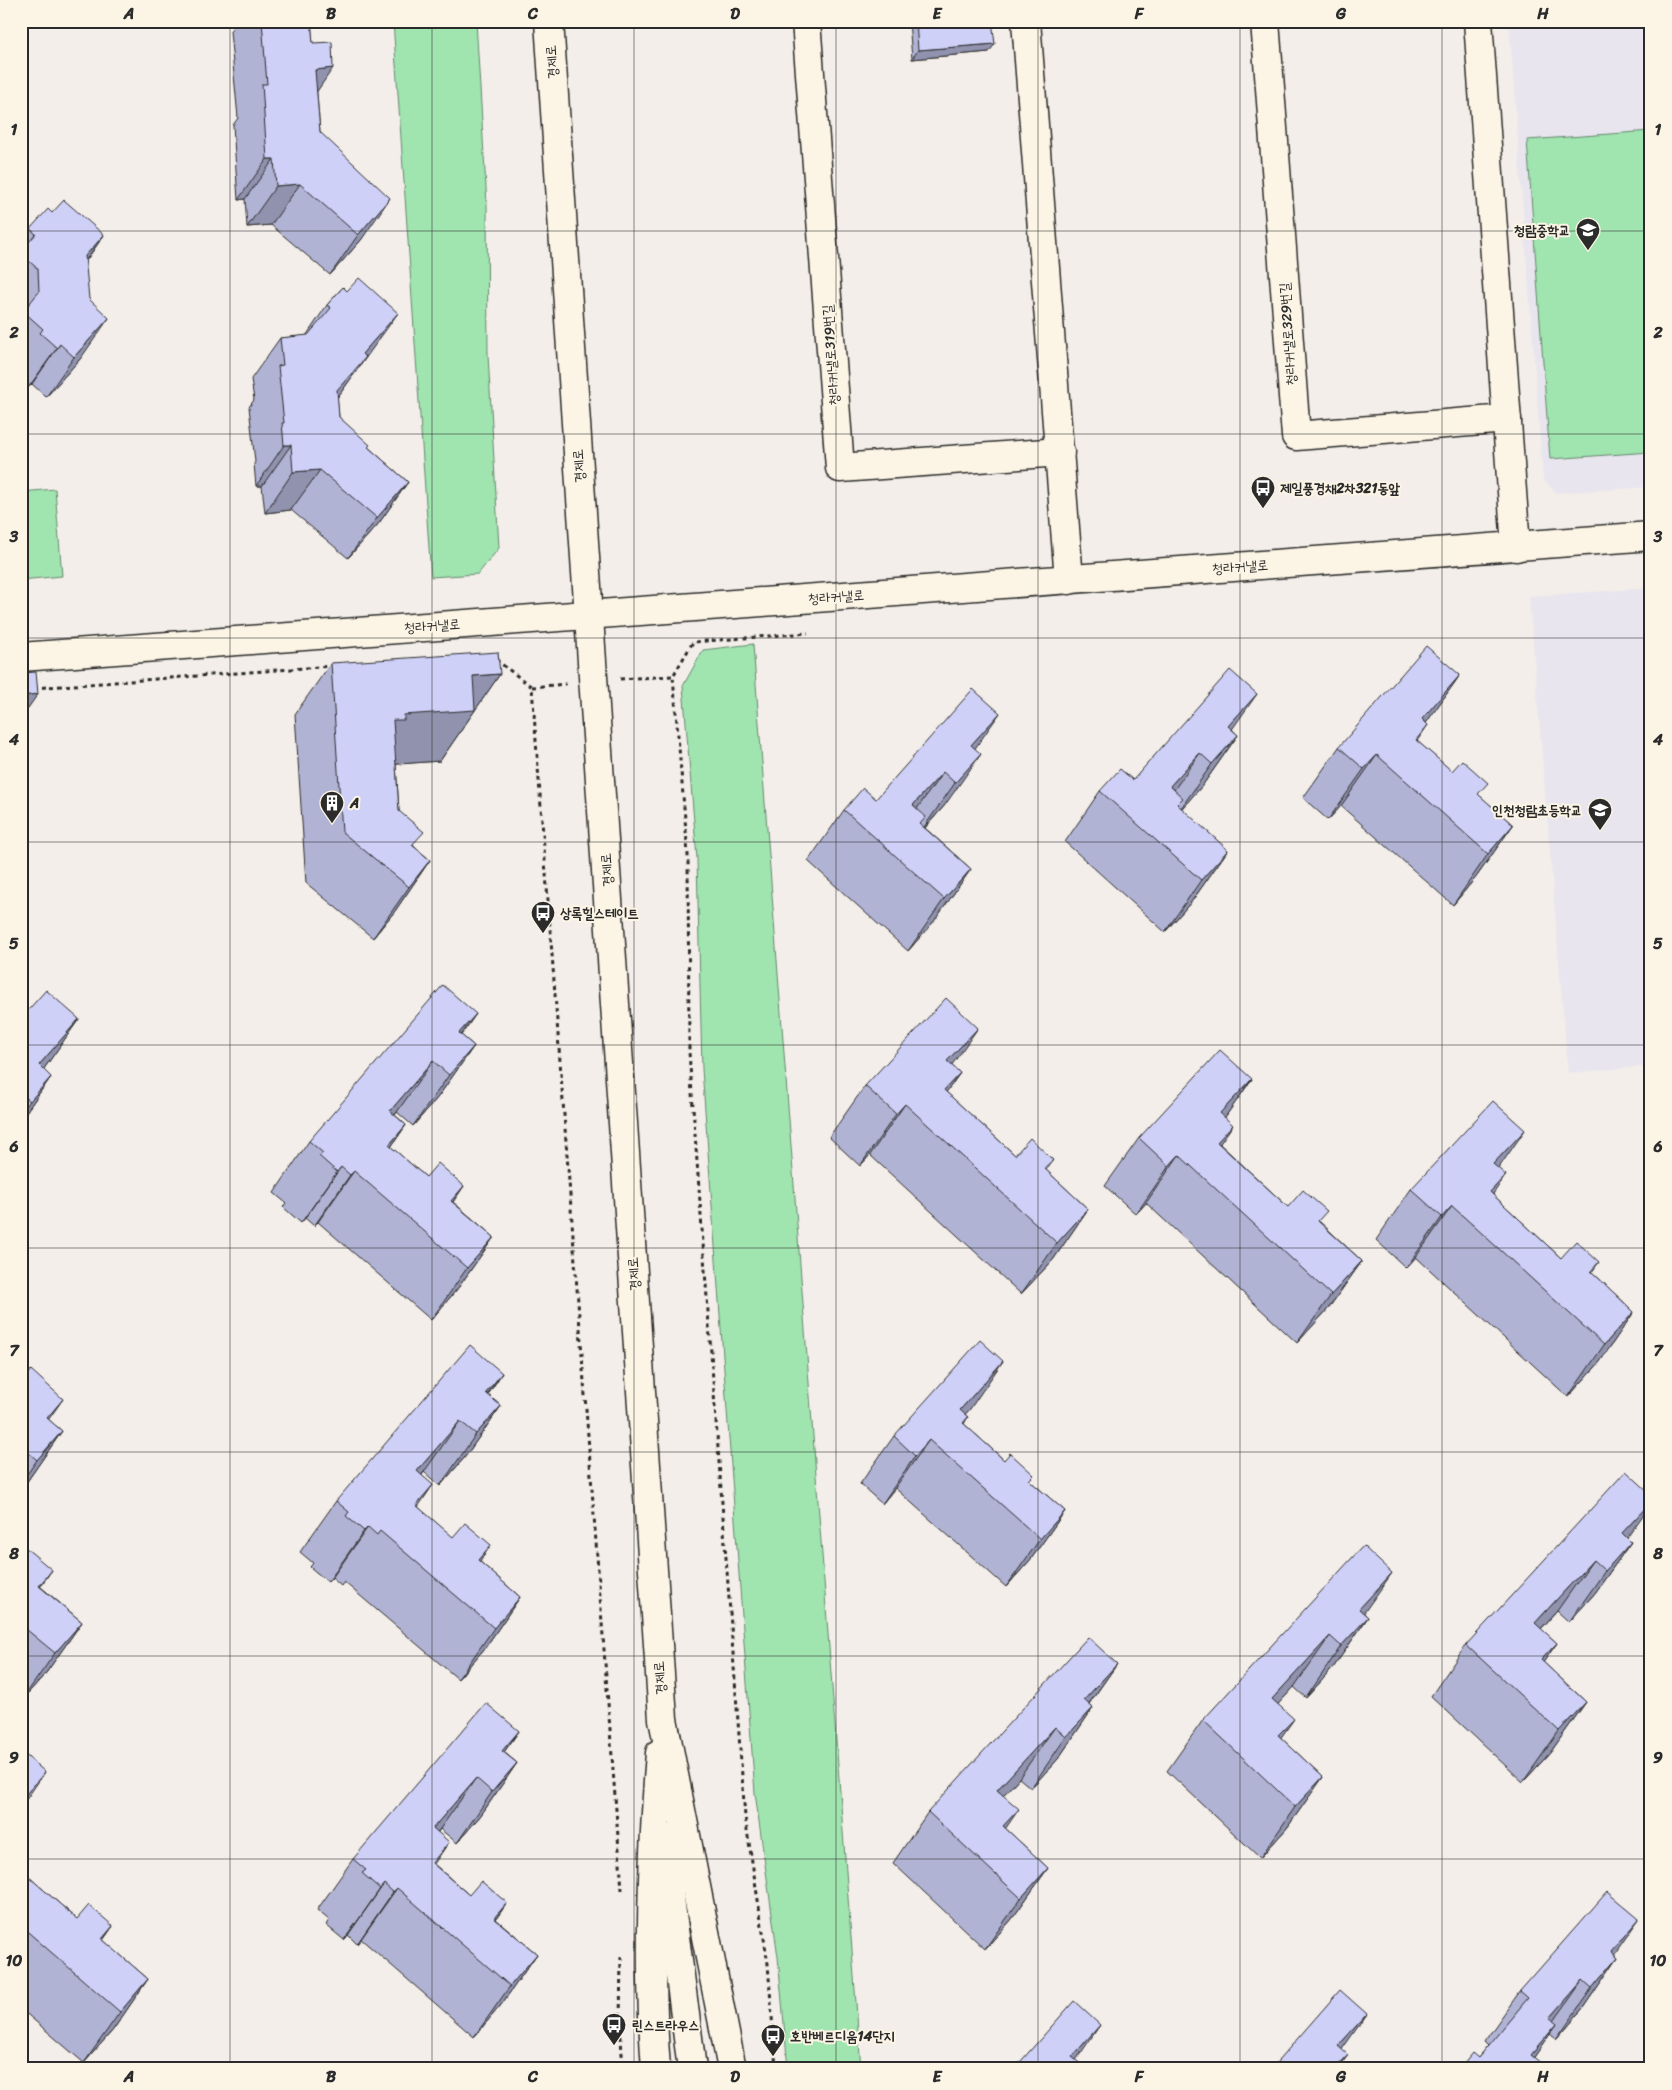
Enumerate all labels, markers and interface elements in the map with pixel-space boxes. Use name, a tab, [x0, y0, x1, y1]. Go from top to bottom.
text: A	[123, 0, 134, 28]
text: B	[326, 0, 337, 28]
text: C	[527, 0, 539, 28]
text: D	[730, 0, 740, 28]
text: E	[933, 0, 943, 28]
text: F	[1134, 0, 1145, 28]
text: G	[1335, 0, 1347, 28]
text: H	[1536, 0, 1549, 28]
street label: 경제로	[538, 44, 566, 80]
text: 1	[11, 115, 18, 144]
text: 1	[1655, 115, 1662, 144]
school or university icon: 청람중학교	[1575, 217, 1601, 251]
place label: 청람중학교	[1514, 218, 1570, 243]
street label: 청라커낼로329번길	[1272, 281, 1304, 386]
street label: 청라커낼로319번길	[815, 303, 847, 406]
text: 2	[8, 318, 19, 347]
text: 2	[1652, 318, 1663, 347]
street label: 경제로	[565, 448, 593, 484]
bus stop icon: 제일풍경채2차321동앞	[1250, 475, 1276, 509]
place label: 제일풍경채2차321동앞	[1280, 476, 1401, 501]
text: 3	[9, 522, 19, 551]
text: 3	[1653, 522, 1663, 551]
street label: 청라커낼로	[1211, 553, 1269, 581]
street label: 청라커낼로	[807, 583, 865, 611]
street label: 청라커낼로	[403, 612, 461, 640]
text: 4	[8, 725, 19, 754]
text: 4	[1652, 725, 1663, 754]
building icon: A	[319, 790, 345, 824]
place label: A	[349, 791, 359, 816]
school or university icon: 인천청람초등학교	[1587, 797, 1613, 831]
place label: 인천청람초등학교	[1492, 798, 1582, 823]
street label: 경제로	[593, 852, 621, 888]
bus stop icon: 상록힐스테이트	[530, 900, 556, 934]
place label: 상록힐스테이트	[560, 901, 639, 926]
text: 5	[9, 929, 19, 958]
text: 5	[1653, 929, 1663, 958]
text: 6	[8, 1132, 19, 1161]
text: 6	[1652, 1132, 1663, 1161]
street label: 경제로	[620, 1256, 648, 1292]
text: 7	[9, 1336, 20, 1365]
text: 7	[1653, 1336, 1664, 1365]
text: 8	[8, 1539, 19, 1568]
text: 8	[1652, 1539, 1663, 1568]
street label: 경제로	[646, 1660, 674, 1696]
text: 9	[9, 1743, 19, 1772]
text: 9	[1653, 1743, 1663, 1772]
text: 10	[6, 1946, 22, 1975]
text: 10	[1650, 1946, 1666, 1975]
bus stop icon: 린스트라우스	[601, 2012, 627, 2046]
place label: 린스트라우스	[632, 2013, 700, 2038]
bus stop icon: 호반베르디움14단지	[760, 2023, 786, 2057]
place label: 호반베르디움14단지	[790, 2024, 895, 2049]
text: A	[123, 2062, 134, 2090]
text: B	[326, 2062, 337, 2090]
text: C	[527, 2062, 539, 2090]
text: D	[730, 2062, 740, 2090]
text: E	[933, 2062, 943, 2090]
text: F	[1134, 2062, 1145, 2090]
text: G	[1335, 2062, 1347, 2090]
text: H	[1536, 2062, 1549, 2090]

